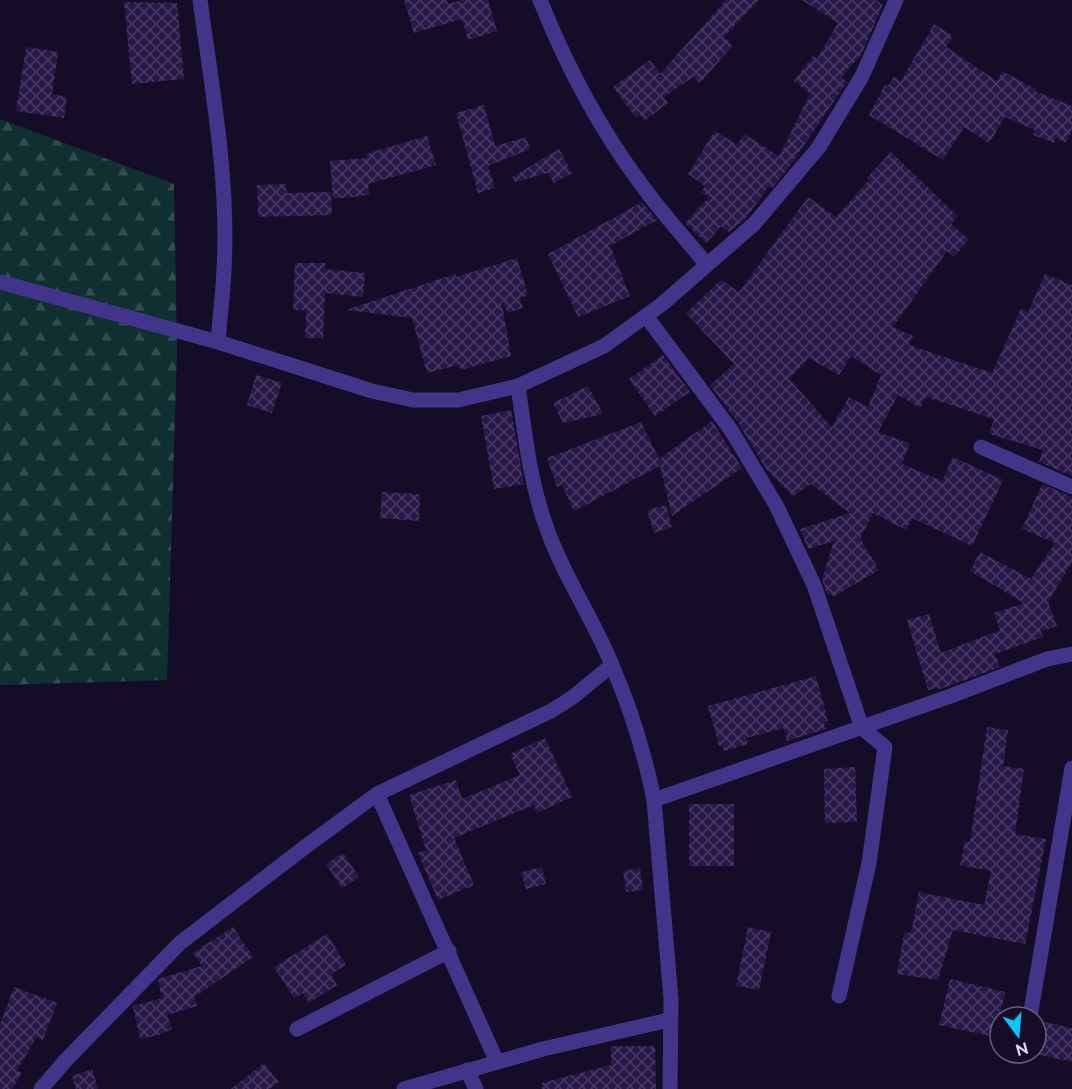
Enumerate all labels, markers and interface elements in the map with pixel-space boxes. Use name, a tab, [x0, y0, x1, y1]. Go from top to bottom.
north arrow	[988, 1005, 1048, 1065]
text: N	[1014, 1038, 1030, 1060]

